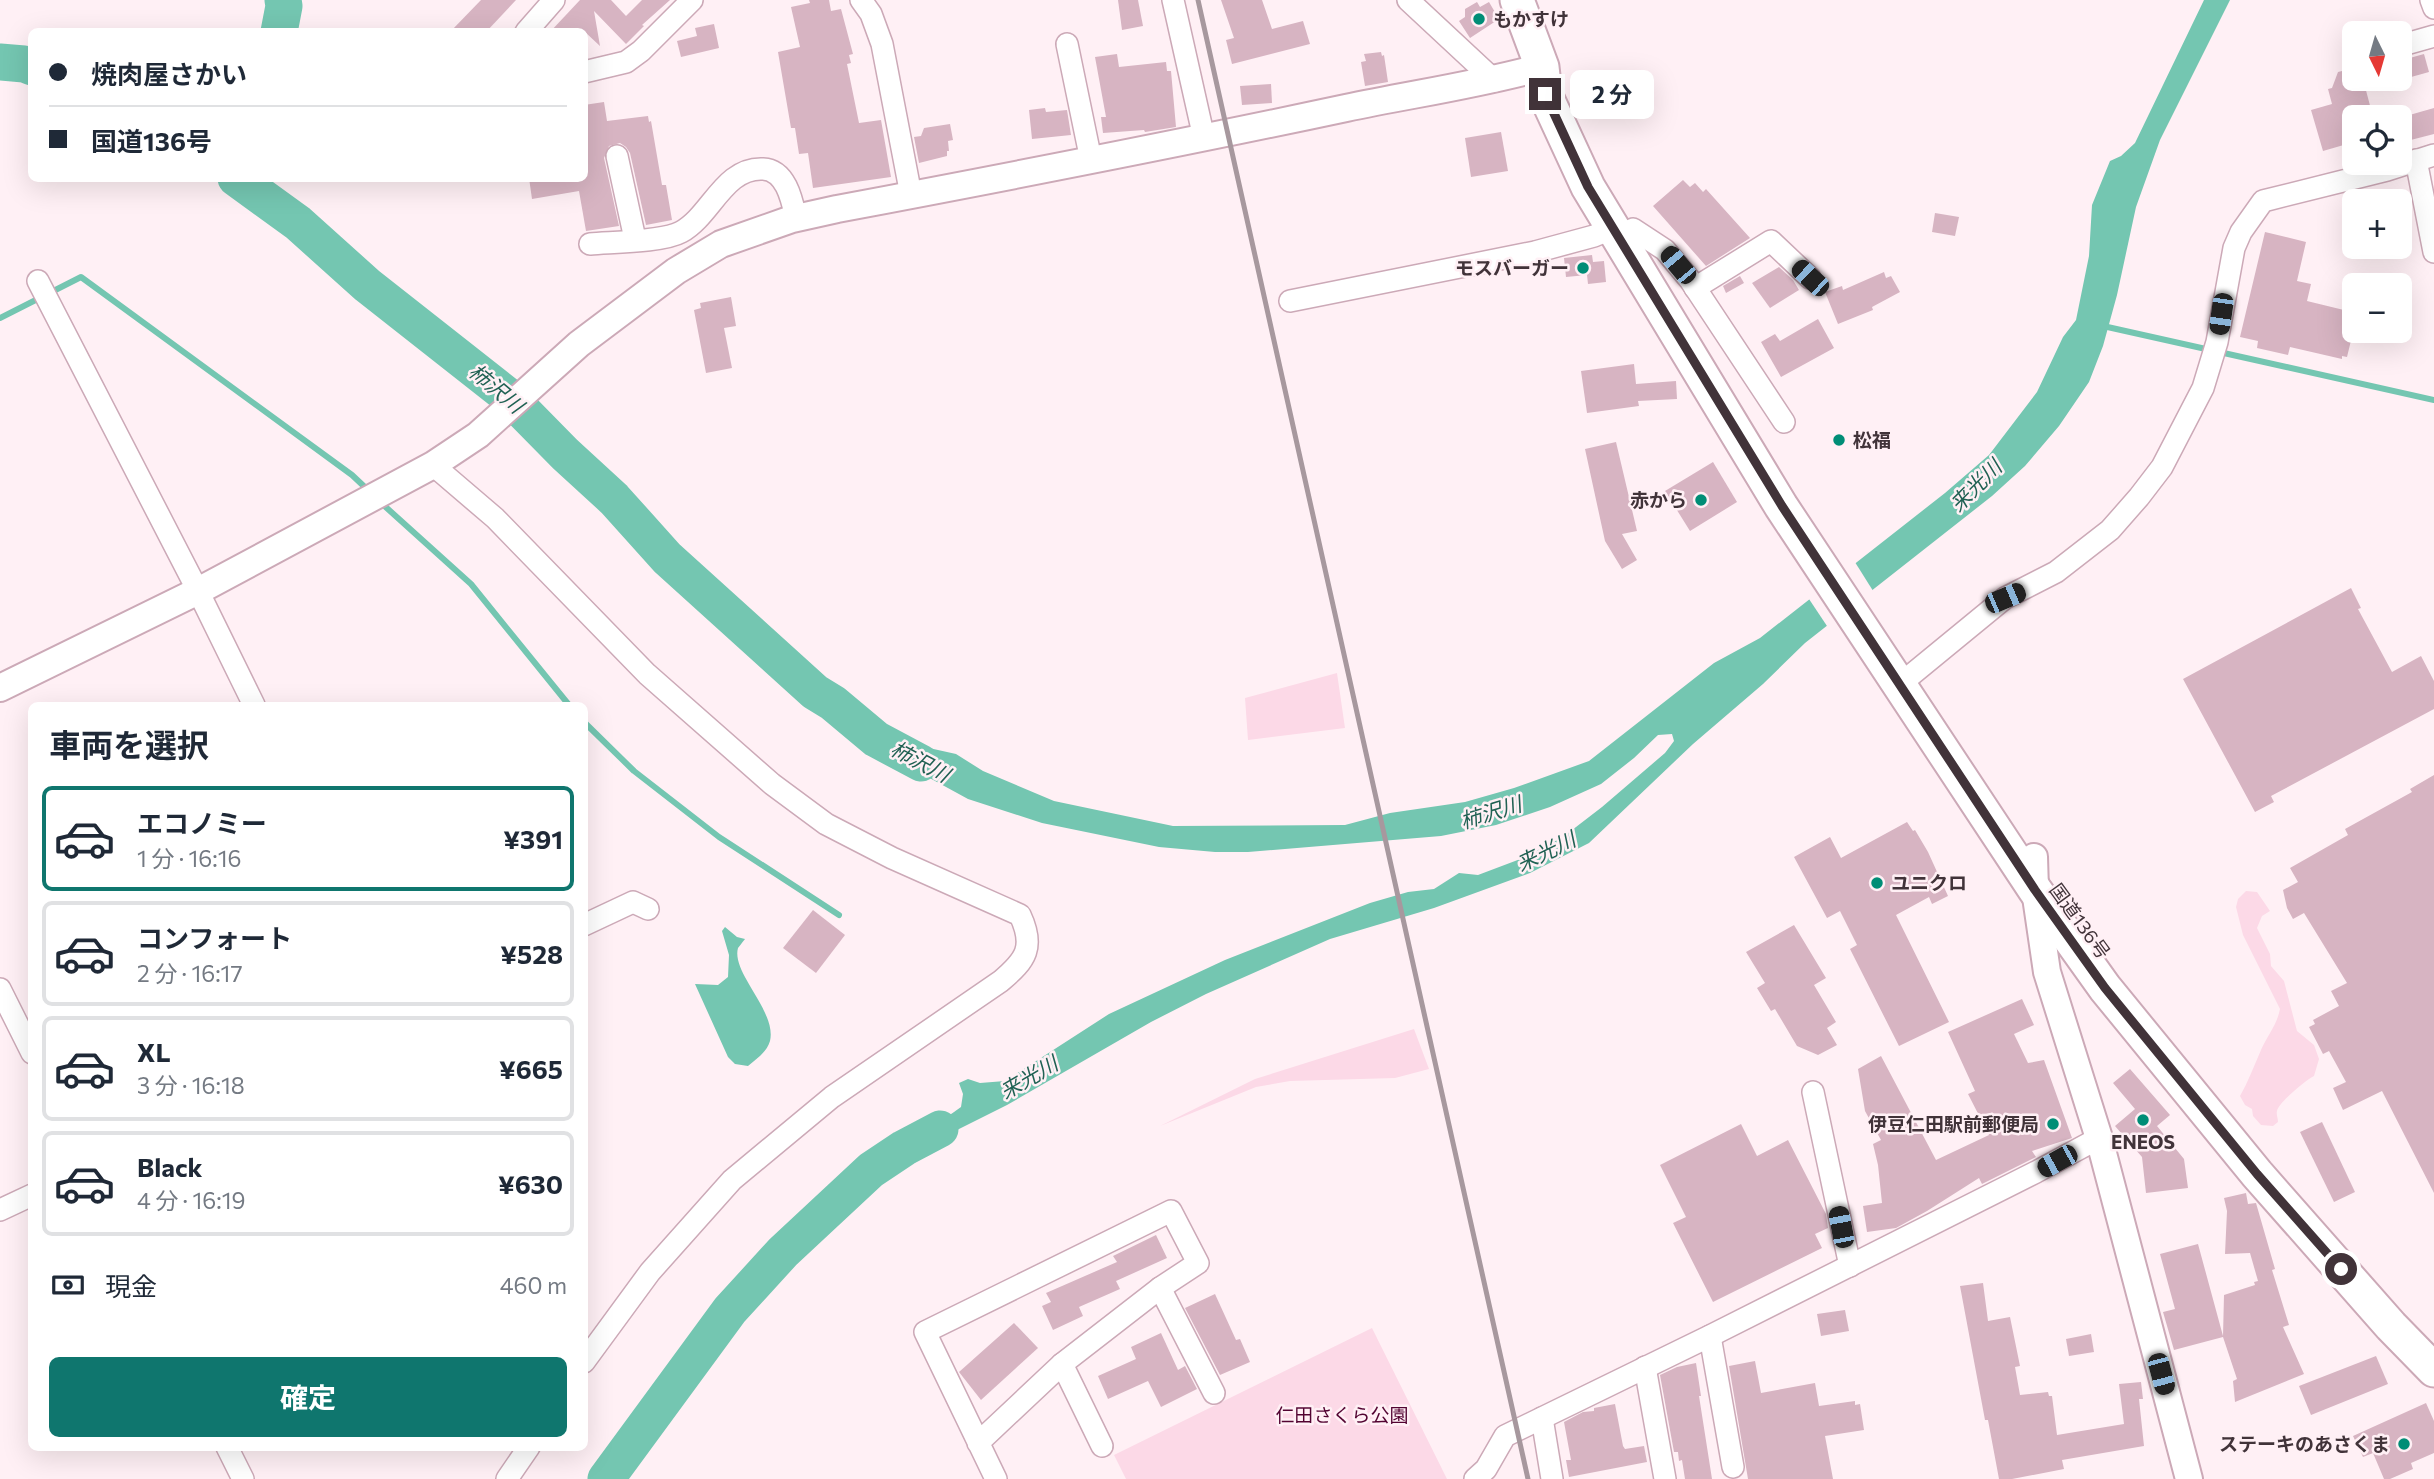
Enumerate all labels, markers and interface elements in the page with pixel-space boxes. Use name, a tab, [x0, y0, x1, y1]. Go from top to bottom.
place label: もかすけ	[1493, 7, 1569, 30]
marker: もかすけ	[1471, 11, 1487, 27]
north arrow	[2342, 21, 2412, 91]
map controls	[2342, 21, 2412, 343]
text: 焼肉屋さかい	[91, 58, 247, 89]
callout: 2 分	[1570, 70, 1654, 119]
route end	[1529, 78, 1561, 110]
text: 2 分	[1592, 80, 1632, 108]
button: locate	[2342, 105, 2412, 175]
text: 国道136号	[91, 125, 212, 156]
button: +	[2342, 189, 2412, 259]
car	[1657, 242, 1700, 288]
place label: モスバーガー	[1455, 256, 1569, 279]
car	[1788, 256, 1833, 300]
marker: モスバーガー	[1575, 260, 1591, 276]
button: −	[2342, 273, 2412, 343]
car	[2208, 292, 2235, 336]
water label: 柿沢川	[465, 358, 531, 419]
place label: 松福	[1853, 428, 1891, 451]
marker: 松福	[1831, 432, 1847, 448]
water label: 来光川	[1944, 452, 2007, 516]
place label: 赤から	[1630, 488, 1687, 511]
marker: 赤から	[1693, 492, 1709, 508]
car	[1982, 580, 2029, 616]
text: 車両を選択	[49, 724, 209, 764]
water label: 柿沢川	[887, 735, 956, 787]
water label: 柿沢川	[1457, 790, 1526, 833]
icon: car	[53, 807, 116, 870]
text: エコノミー	[137, 807, 267, 838]
text: ¥391	[503, 823, 563, 854]
water label: 来光川	[1512, 825, 1581, 876]
text: 1 分 · 16:16	[137, 844, 242, 872]
place label: ユニクロ	[1891, 871, 1967, 894]
marker: ユニクロ	[1869, 875, 1885, 891]
street label: 国道136号	[2045, 879, 2115, 963]
icon: car	[53, 922, 116, 985]
text: コンフォート	[137, 922, 292, 953]
text: ¥528	[500, 938, 563, 969]
text: 2 分 · 16:17	[137, 959, 243, 987]
text: XL	[137, 1036, 171, 1067]
icon: car	[53, 1037, 116, 1100]
water label: 来光川	[995, 1049, 1064, 1103]
text: ¥665	[499, 1053, 563, 1084]
text: 3 分 · 16:18	[137, 1071, 245, 1099]
place label: 伊豆仁田駅前郵便局	[1868, 1112, 2039, 1135]
marker: ENEOS	[2135, 1112, 2151, 1128]
marker: 伊豆仁田駅前郵便局	[2045, 1116, 2061, 1132]
place label: ENEOS	[2111, 1130, 2175, 1153]
car	[2034, 1142, 2081, 1180]
text: Black	[137, 1151, 203, 1182]
icon: car	[53, 1152, 116, 1215]
text: ¥630	[498, 1168, 563, 1199]
text: 4 分 · 16:19	[137, 1186, 245, 1214]
car	[1827, 1204, 1856, 1250]
route start	[2325, 1253, 2357, 1285]
icon: cash	[49, 1266, 87, 1304]
text: 現金	[105, 1270, 157, 1301]
text: 460 m	[500, 1271, 567, 1299]
car	[2146, 1351, 2177, 1397]
button: 確定	[49, 1357, 567, 1437]
park label: 仁田さくら公園	[1275, 1403, 1409, 1426]
place label: ステーキのあさくま	[2219, 1432, 2390, 1455]
marker: ステーキのあさくま	[2396, 1436, 2412, 1452]

